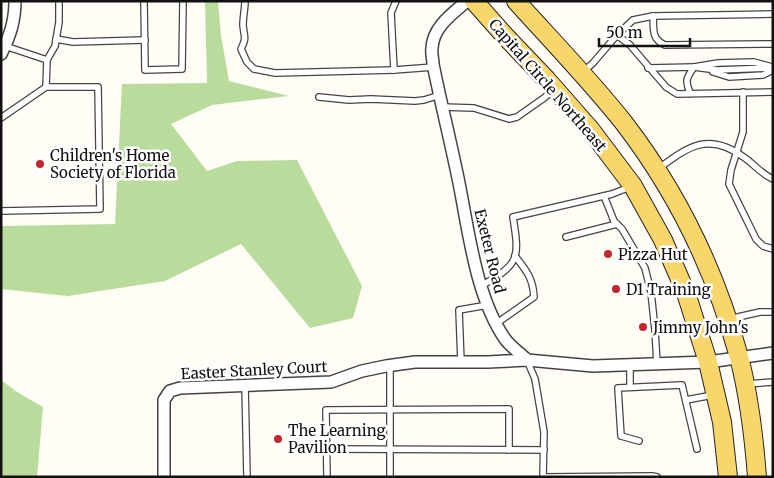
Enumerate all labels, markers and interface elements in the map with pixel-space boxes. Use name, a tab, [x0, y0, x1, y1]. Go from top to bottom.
street label: Capital Circle Northeast	[485, 15, 611, 155]
scale bar	[599, 15, 690, 47]
text: 50 m	[606, 23, 643, 42]
place label: Children's Home Society of Florida	[50, 146, 176, 182]
marker: Children's Home Society of Florida	[34, 158, 46, 170]
street label: Exeter Road	[470, 207, 510, 295]
place label: Pizza Hut	[618, 245, 688, 264]
marker: Pizza Hut	[602, 248, 614, 260]
place label: D1 Training	[626, 280, 711, 299]
marker: D1 Training	[610, 283, 622, 295]
place label: Jimmy John's	[652, 318, 748, 337]
marker: Jimmy John's	[637, 321, 649, 333]
street label: Easter Stanley Court	[180, 357, 328, 383]
place label: The Learning Pavilion	[288, 421, 386, 457]
marker: The Learning Pavilion	[272, 433, 284, 445]

